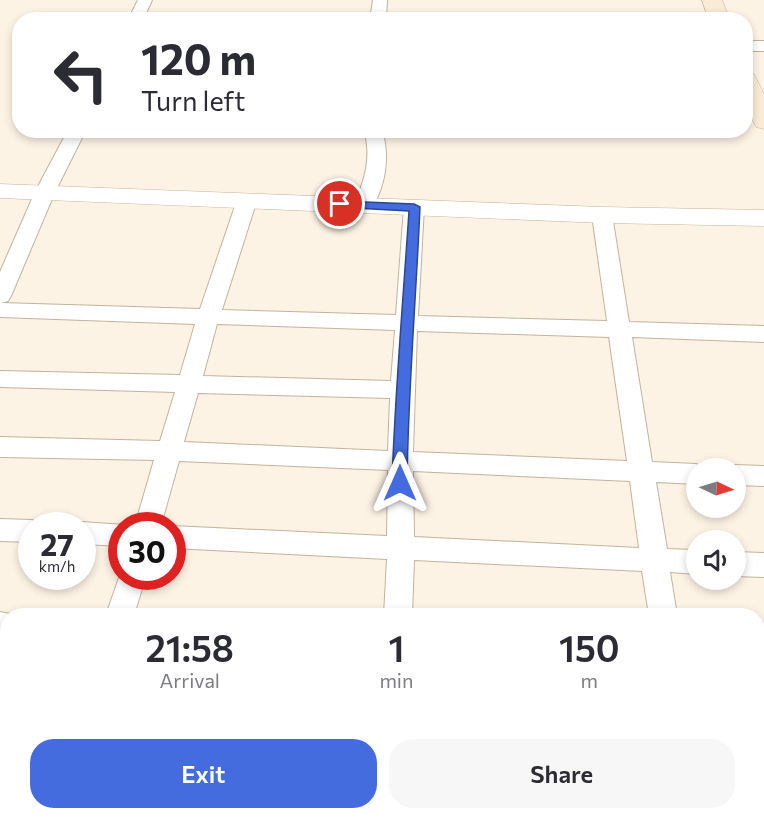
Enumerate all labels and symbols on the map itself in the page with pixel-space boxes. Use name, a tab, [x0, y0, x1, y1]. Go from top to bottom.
pin	[314, 178, 365, 229]
position arrow	[368, 451, 432, 515]
north arrow	[686, 458, 746, 518]
speed limit sign: 30	[108, 512, 186, 590]

